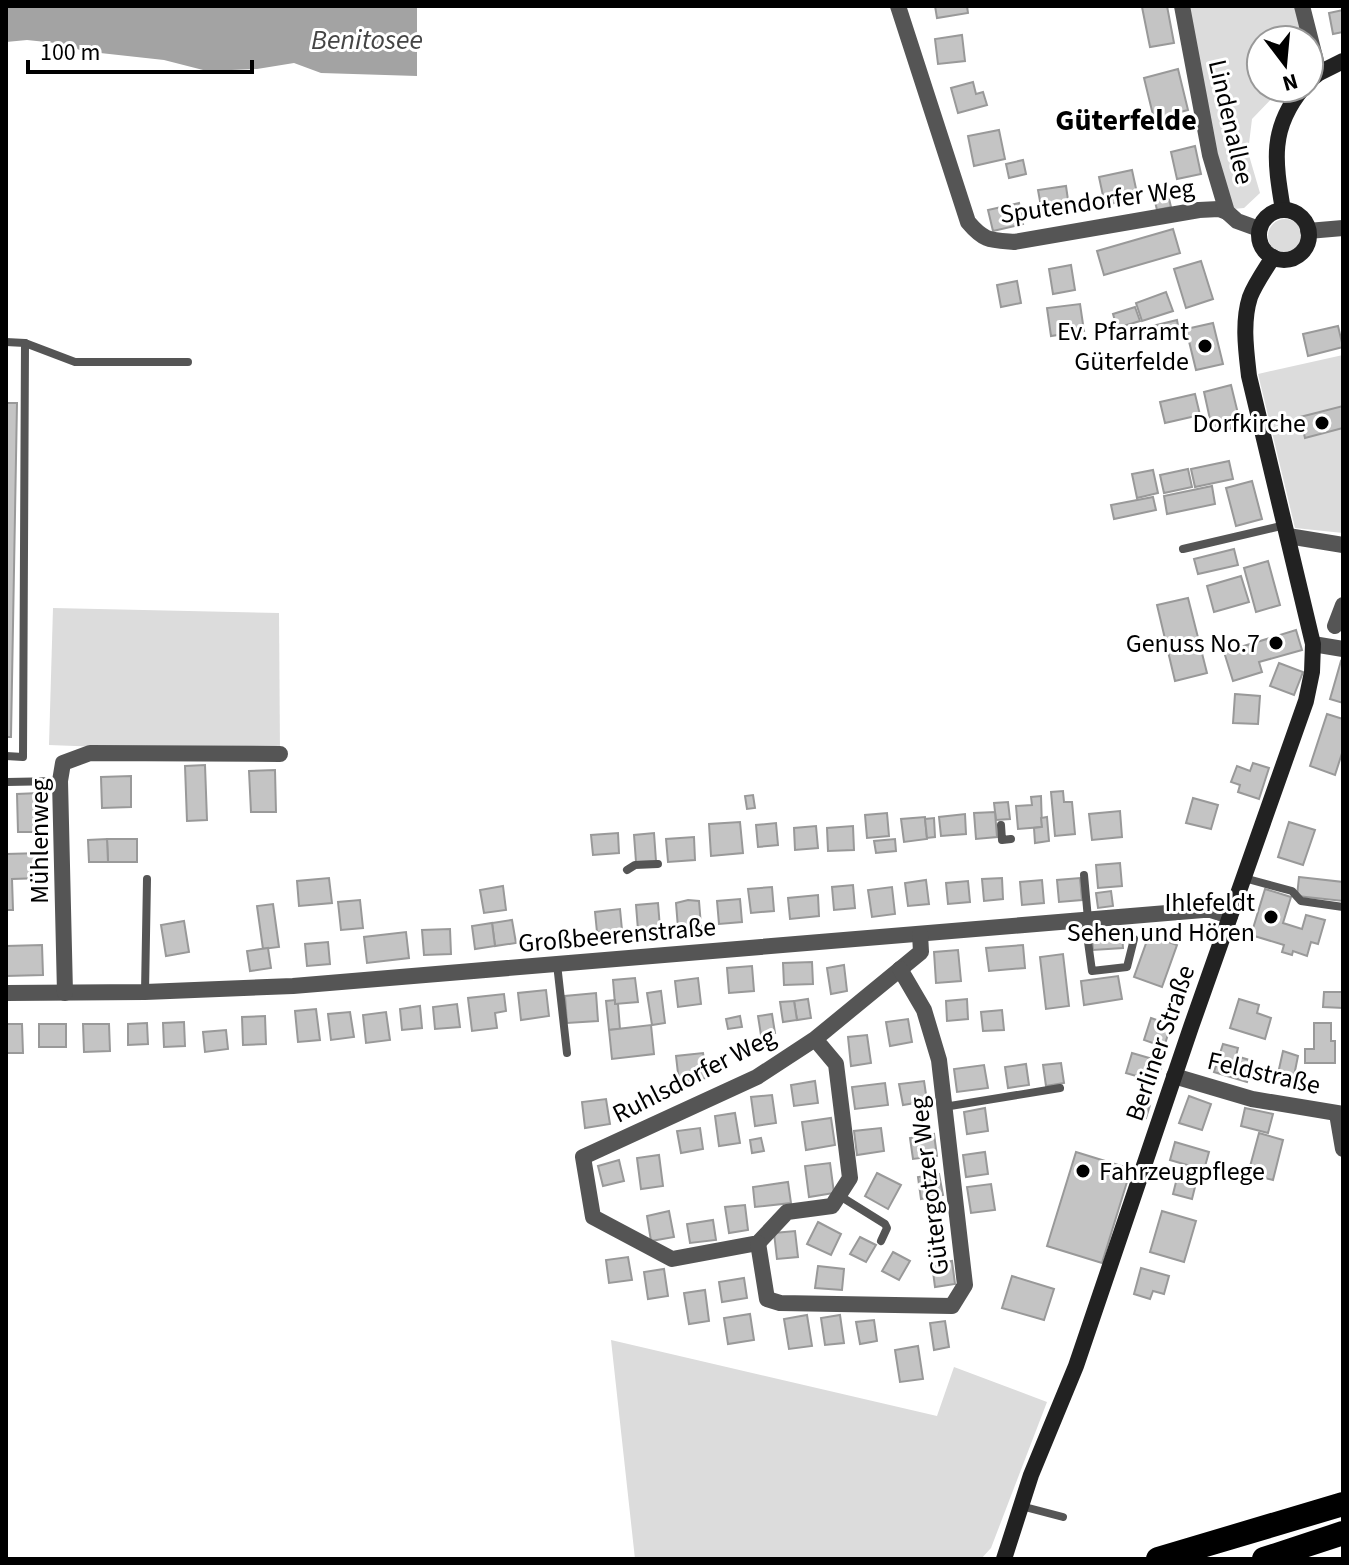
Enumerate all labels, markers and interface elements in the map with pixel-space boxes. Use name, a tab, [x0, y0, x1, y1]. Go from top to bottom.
water label: Benitosee	[311, 20, 423, 60]
scale bar	[28, 24, 252, 74]
north arrow	[1245, 24, 1325, 104]
text: 100 m	[40, 35, 100, 70]
street label: Lindenallee	[1199, 56, 1263, 188]
text: N	[1279, 65, 1302, 100]
district label: Güterfelde	[1055, 99, 1197, 142]
street label: Sputendorfer Weg	[997, 169, 1197, 233]
place label: Ev. Pfarramt Güterfelde	[1057, 313, 1189, 380]
marker: Ev. Pfarramt Güterfelde	[1196, 337, 1214, 355]
place label: Dorfkirche	[1192, 405, 1306, 442]
marker: Dorfkirche	[1313, 414, 1331, 432]
place label: Genuss No.7	[1126, 625, 1260, 662]
marker: Genuss No.7	[1267, 634, 1285, 652]
street label: Mühlenweg	[21, 778, 58, 904]
place label: Ihlefeldt Sehen und Hören	[1067, 884, 1255, 951]
street label: Großbeerenstraße	[517, 908, 717, 962]
marker: Ihlefeldt Sehen und Hören	[1262, 908, 1280, 926]
street label: Berliner Straße	[1116, 960, 1204, 1126]
street label: Ruhlsdorfer Weg	[606, 1018, 782, 1132]
street label: Feldstraße	[1204, 1042, 1324, 1104]
street label: Gütergotzer Weg	[900, 1095, 958, 1277]
place label: Fahrzeugpflege	[1099, 1153, 1265, 1190]
marker: Fahrzeugpflege	[1074, 1162, 1092, 1180]

